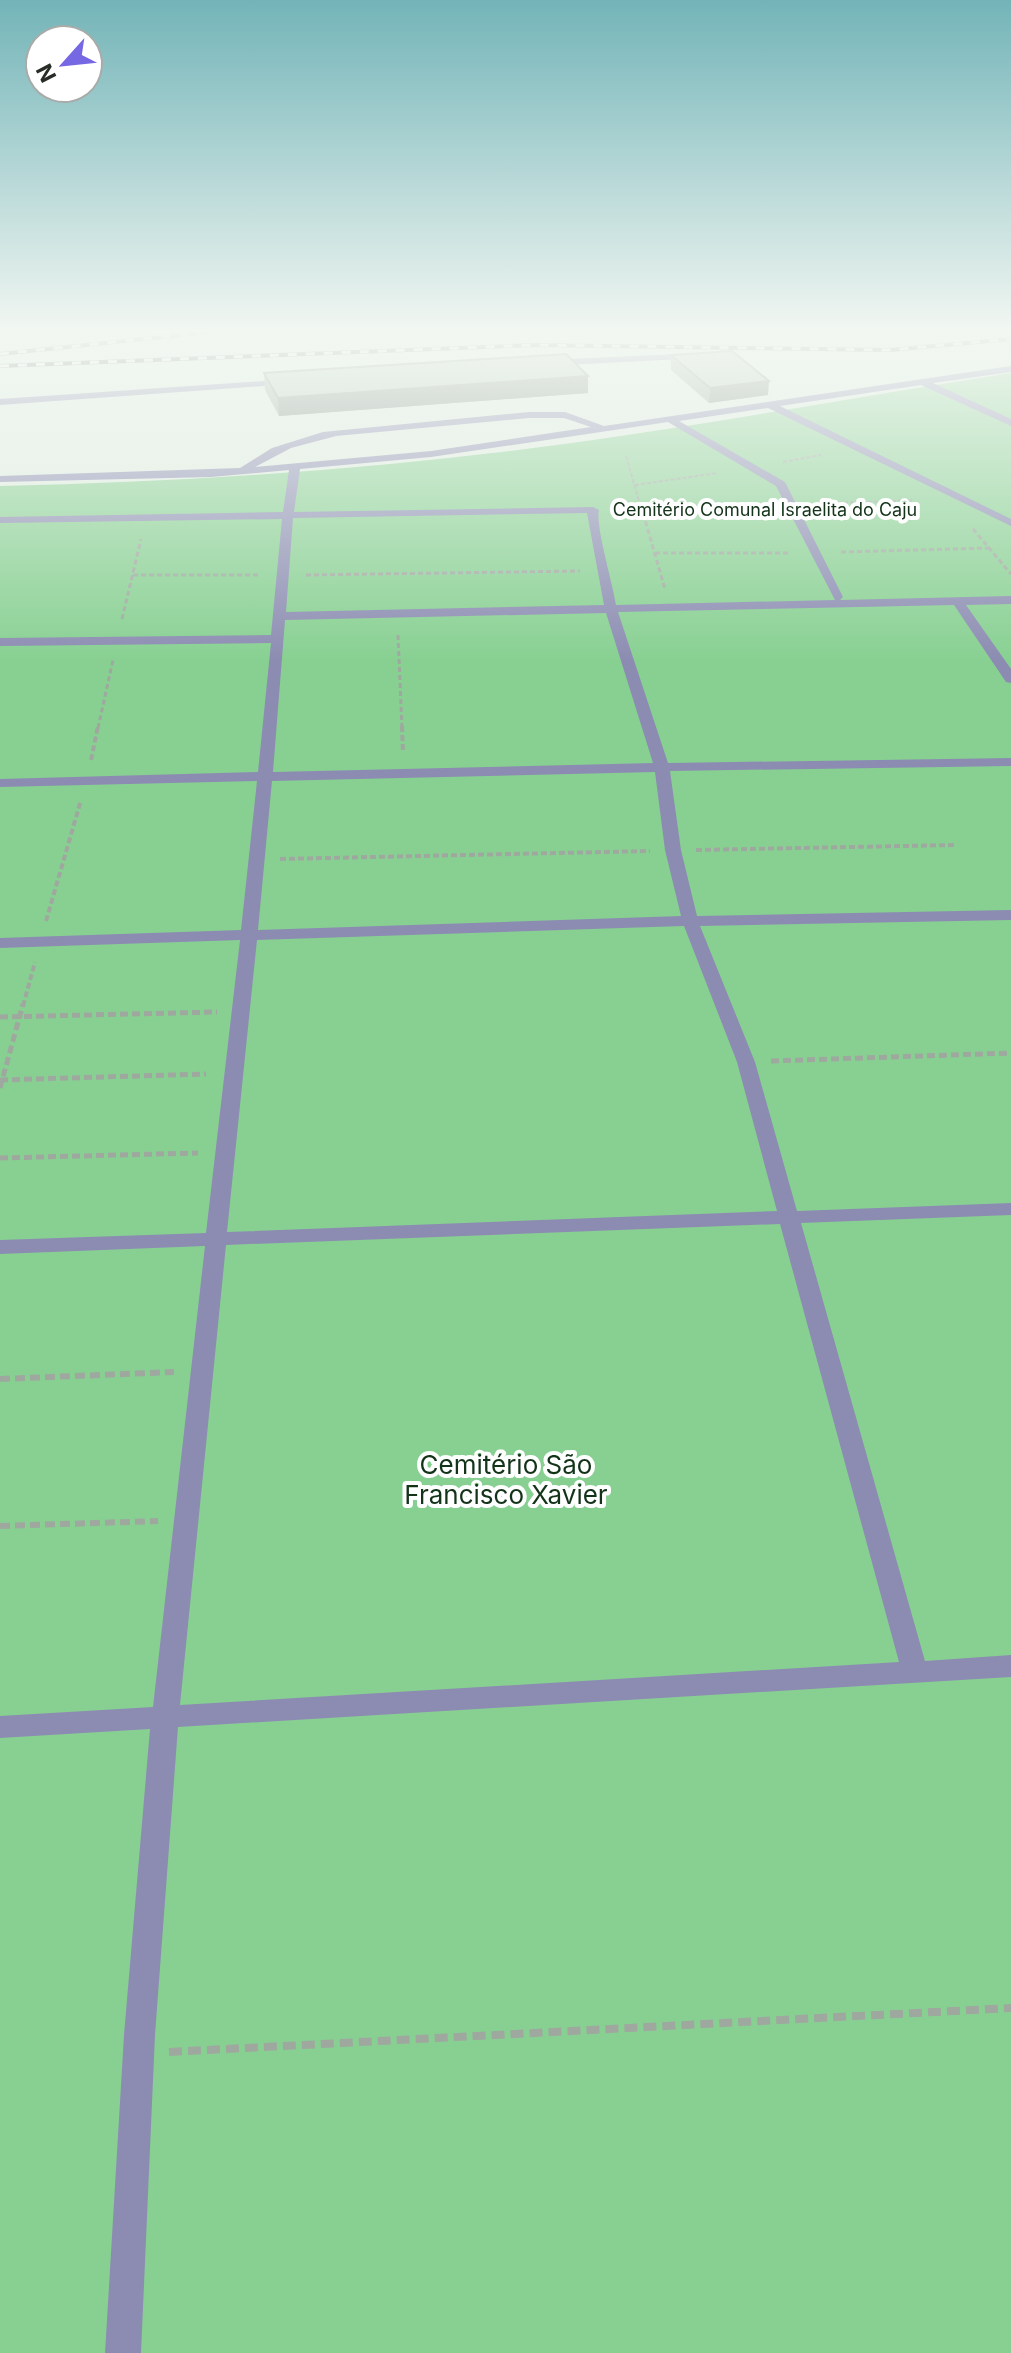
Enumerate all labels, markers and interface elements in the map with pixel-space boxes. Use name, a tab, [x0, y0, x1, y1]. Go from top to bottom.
north arrow	[24, 24, 104, 104]
text: N	[31, 60, 62, 86]
park label: Cemitério Comunal Israelita do Caju	[613, 499, 917, 520]
park label: Cemitério São Francisco Xavier	[404, 1449, 608, 1510]

